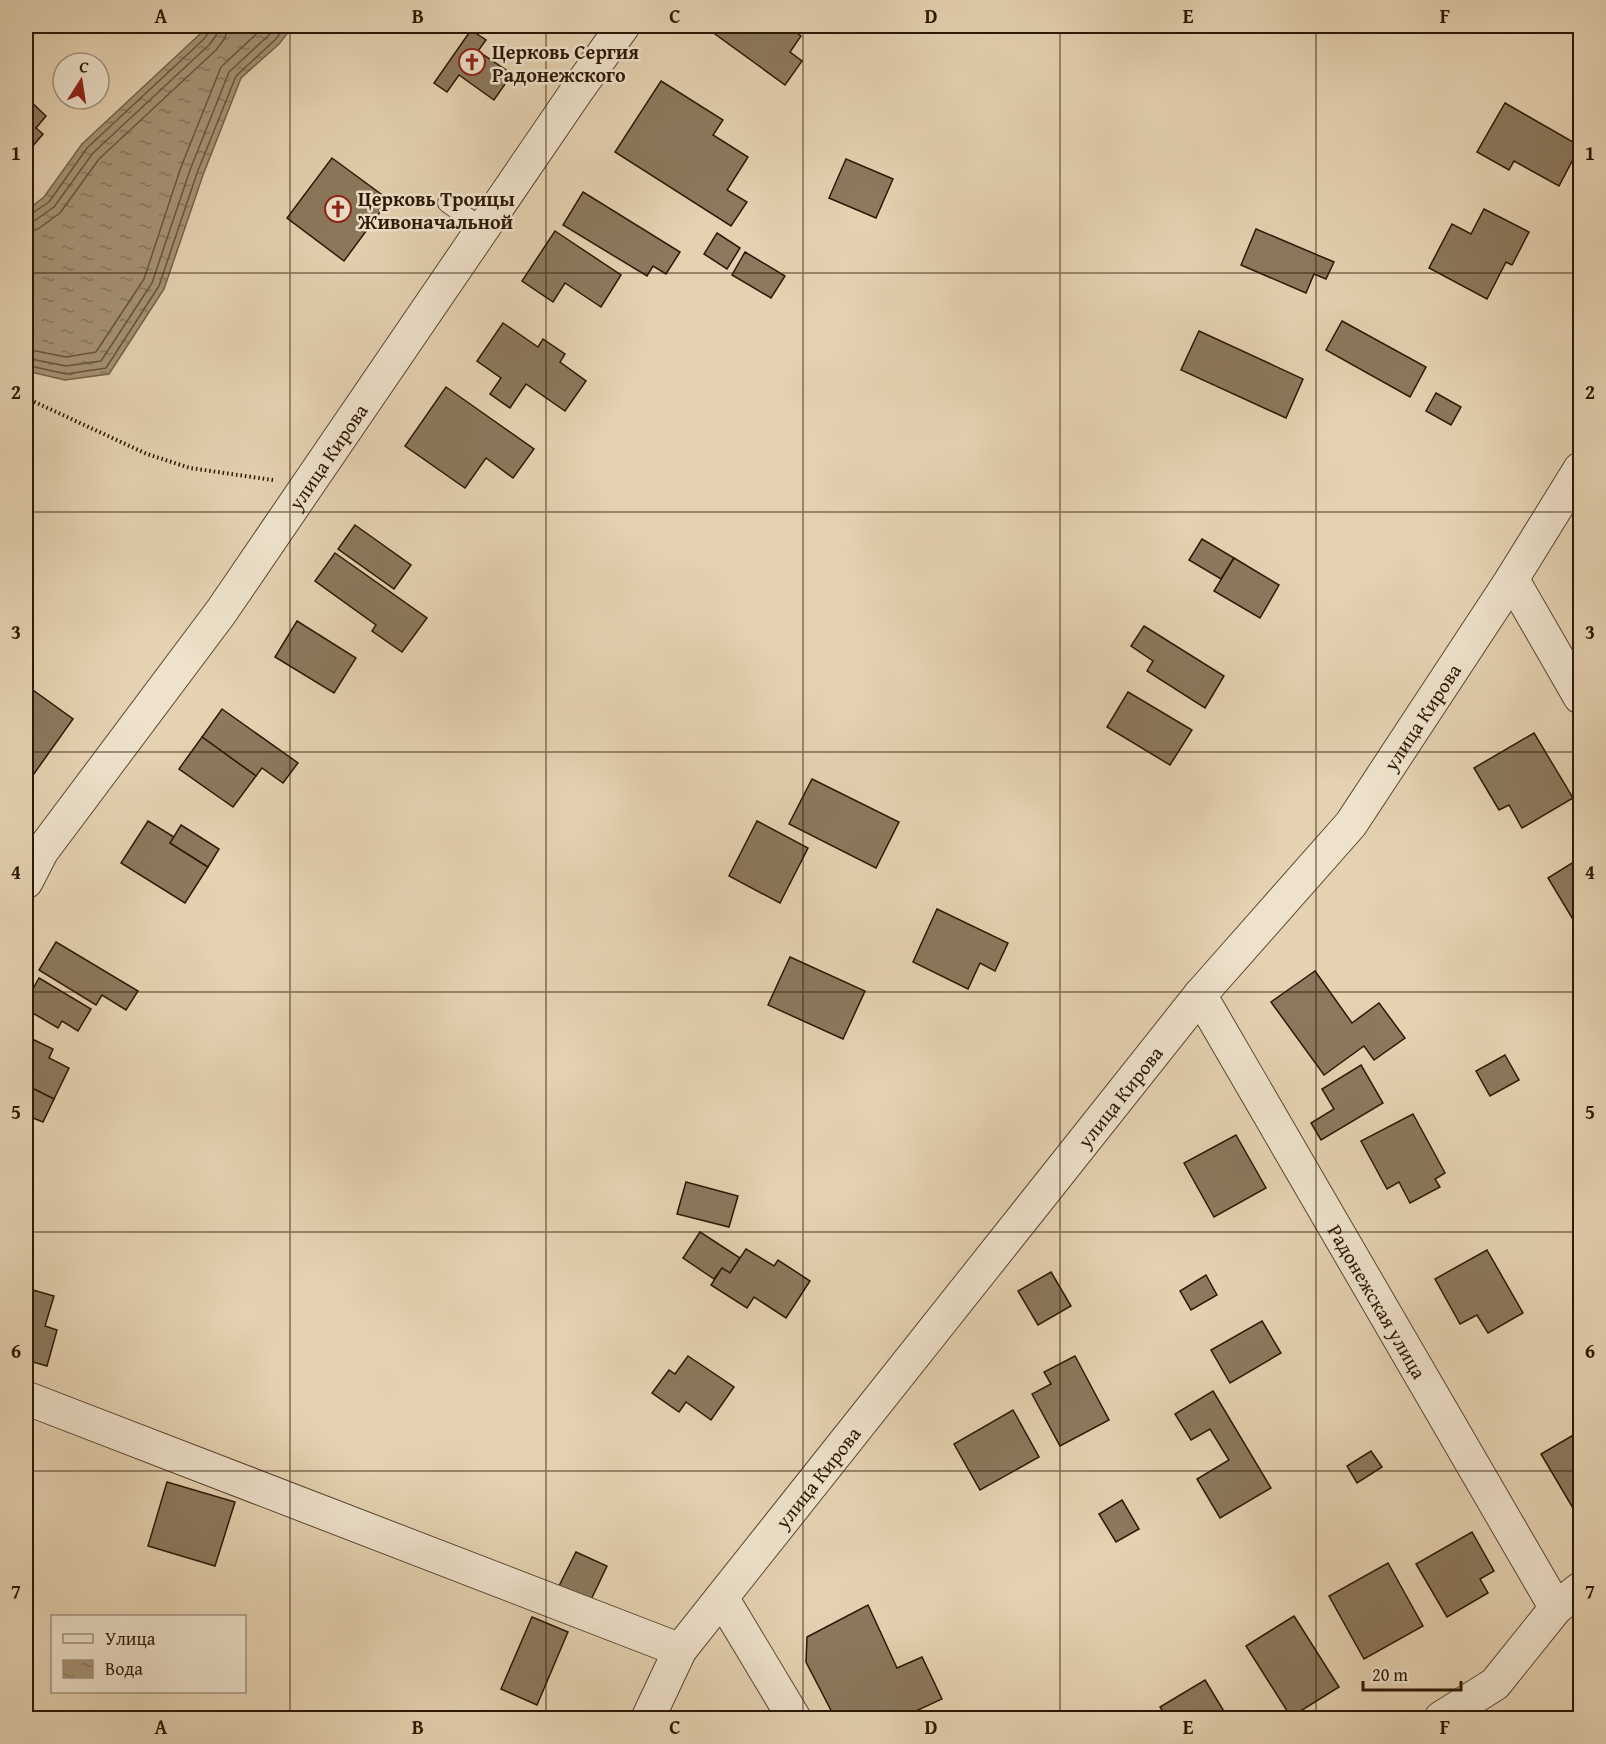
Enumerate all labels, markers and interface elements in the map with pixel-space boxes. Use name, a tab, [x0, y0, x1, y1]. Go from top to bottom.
text: A	[155, 1, 168, 30]
text: B	[412, 1, 424, 30]
text: C	[669, 1, 681, 30]
text: D	[924, 1, 938, 30]
text: E	[1183, 1, 1194, 30]
text: F	[1440, 1, 1450, 30]
place label: Церковь Сергия Радонежского	[492, 37, 639, 89]
church icon: Церковь Сергия Радонежского	[457, 47, 487, 77]
north arrow	[51, 51, 111, 111]
text: С	[77, 54, 91, 79]
text: 1	[11, 138, 21, 167]
text: 1	[1585, 138, 1595, 167]
place label: Церковь Троицы Живоначальной	[357, 184, 515, 236]
church icon: Церковь Троицы Живоначальной	[323, 194, 353, 224]
text: 2	[11, 377, 21, 406]
text: 2	[1585, 377, 1595, 406]
street label: улица Кирова	[280, 397, 374, 516]
text: 3	[11, 617, 21, 646]
text: 3	[1585, 617, 1595, 646]
street label: улица Кирова	[1375, 657, 1468, 777]
text: 4	[11, 857, 21, 886]
text: 4	[1585, 857, 1595, 886]
street label: улица Кирова	[1069, 1039, 1169, 1154]
text: 5	[11, 1097, 21, 1126]
text: 5	[1585, 1097, 1595, 1126]
street label: Радонежская улица	[1321, 1218, 1434, 1384]
text: 6	[11, 1336, 21, 1365]
text: 6	[1585, 1336, 1595, 1365]
street label: улица Кирова	[767, 1420, 867, 1535]
text: 7	[11, 1576, 21, 1605]
text: 7	[1585, 1576, 1595, 1605]
legend	[51, 1615, 246, 1693]
text: Улица	[105, 1625, 156, 1652]
scale bar	[1363, 1654, 1460, 1692]
text: Вода	[105, 1655, 143, 1682]
text: 20 m	[1372, 1661, 1408, 1688]
text: A	[155, 1712, 168, 1741]
text: B	[412, 1712, 424, 1741]
text: C	[669, 1712, 681, 1741]
text: D	[924, 1712, 938, 1741]
text: E	[1183, 1712, 1194, 1741]
text: F	[1440, 1712, 1450, 1741]

